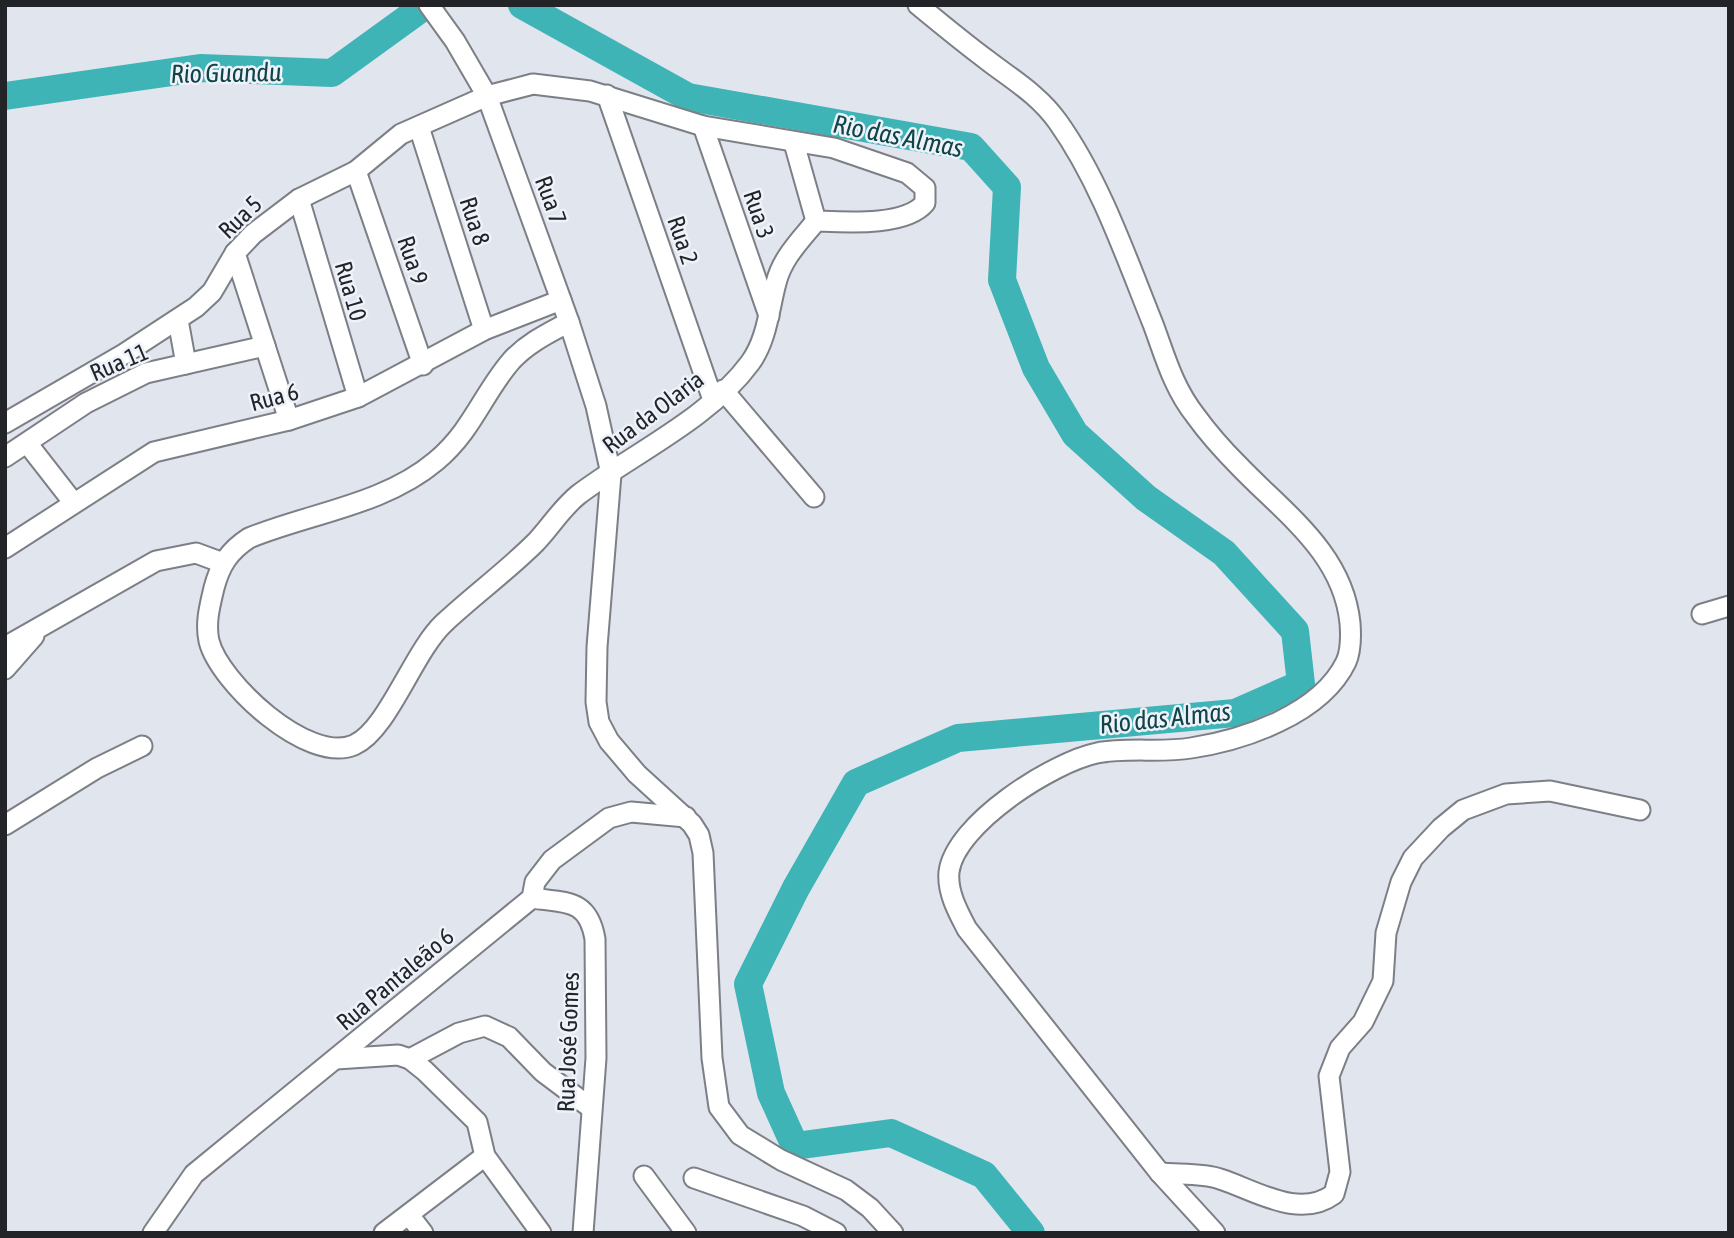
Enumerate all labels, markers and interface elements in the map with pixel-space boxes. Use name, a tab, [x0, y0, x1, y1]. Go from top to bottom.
water label: Rio Guandu	[170, 57, 282, 89]
water label: Rio das Almas	[831, 109, 965, 163]
street label: Rua 7	[530, 172, 572, 228]
street label: Rua 3	[738, 186, 780, 242]
street label: Rua 5	[213, 190, 267, 244]
street label: Rua 8	[455, 193, 495, 249]
street label: Rua 2	[662, 212, 704, 268]
street label: Rua 9	[392, 232, 434, 288]
street label: Rua 10	[330, 258, 372, 324]
street label: Rua 11	[86, 338, 152, 386]
street label: Rua da Olaria	[597, 365, 709, 459]
street label: Rua 6	[247, 378, 301, 416]
water label: Rio das Almas	[1098, 696, 1232, 740]
street label: Rua Pantaleão 6	[331, 922, 459, 1036]
street label: Rua José Gomes	[552, 971, 584, 1113]

